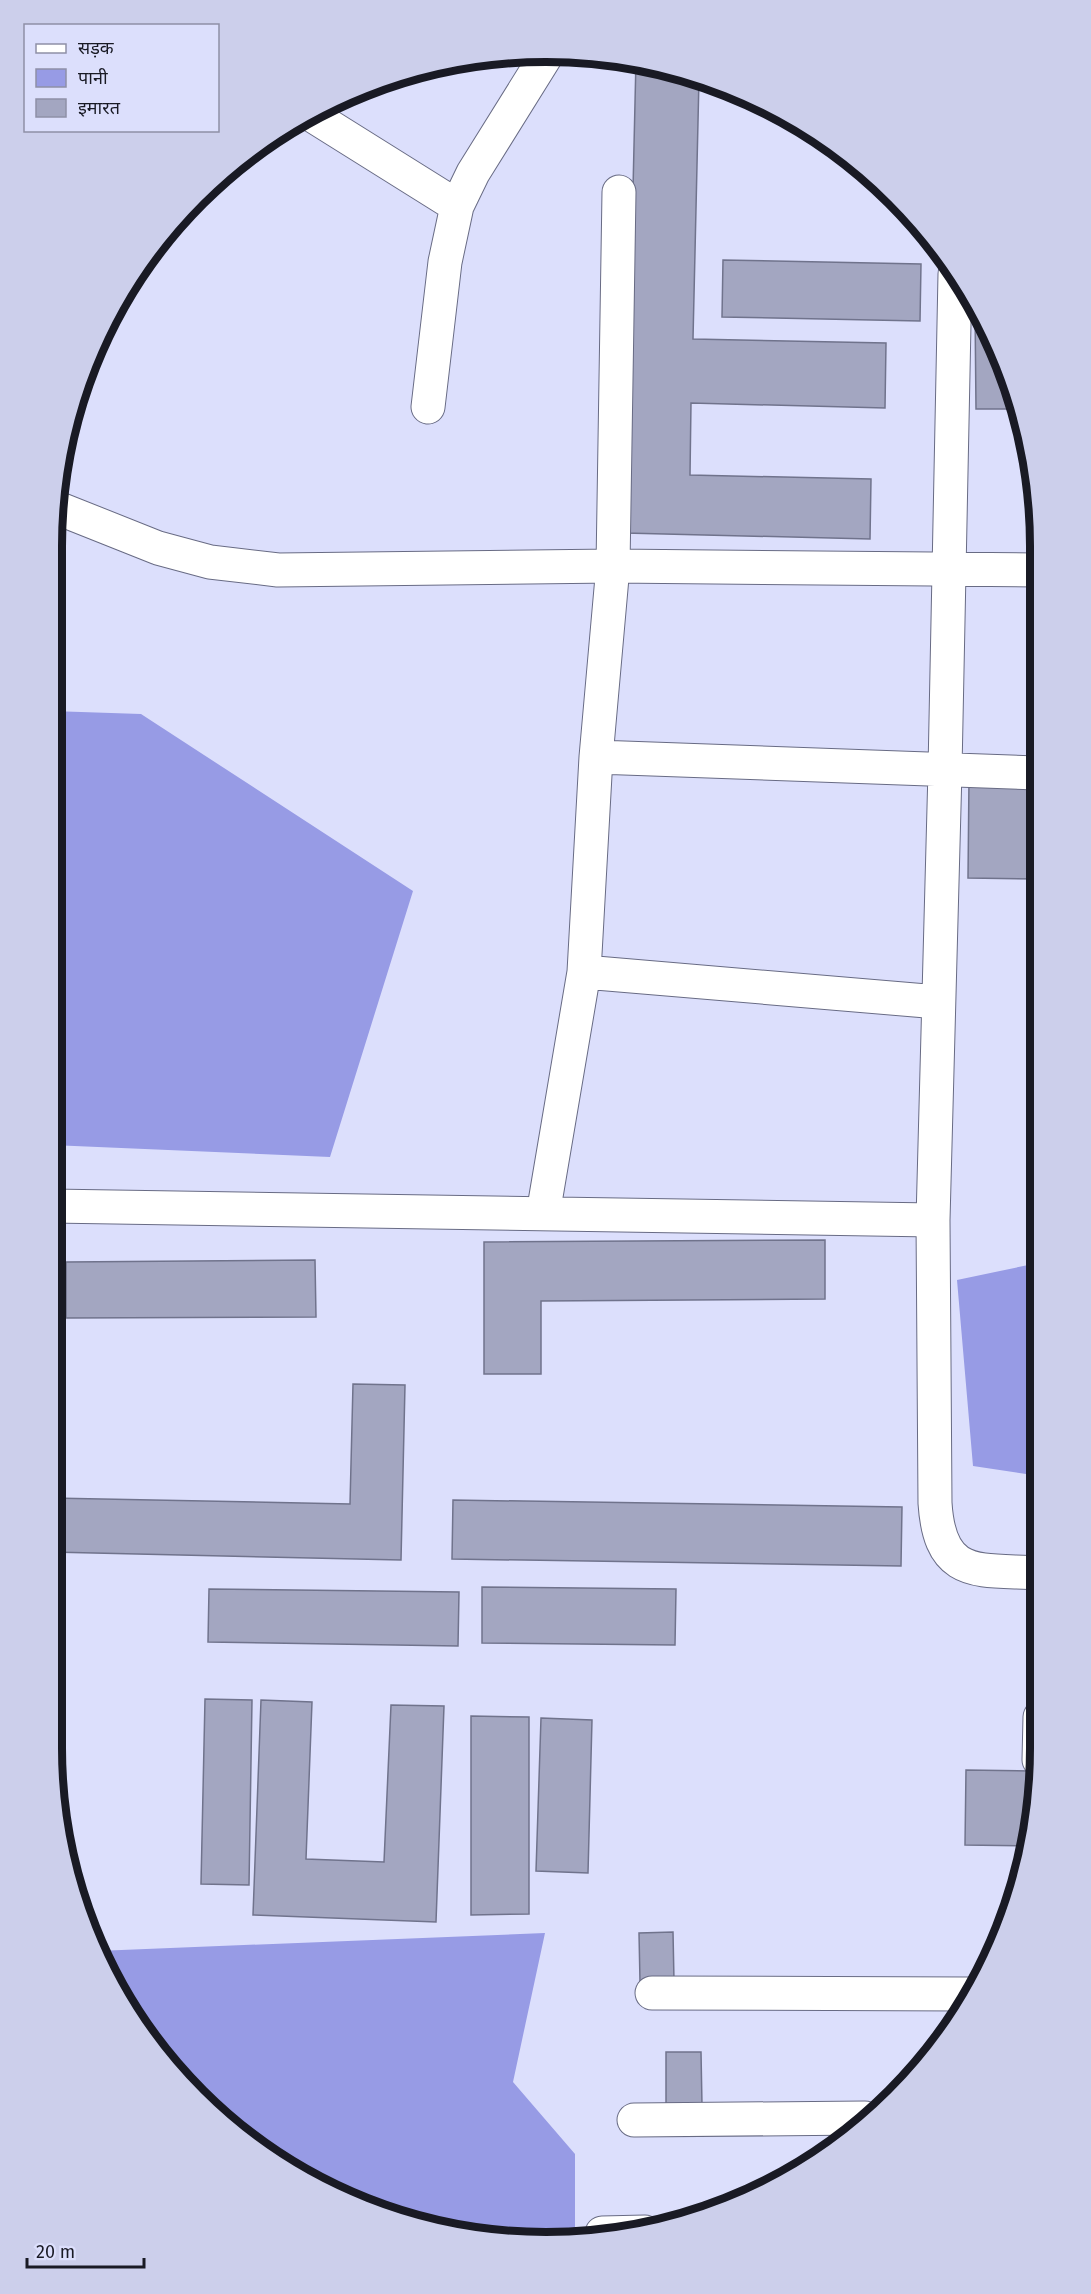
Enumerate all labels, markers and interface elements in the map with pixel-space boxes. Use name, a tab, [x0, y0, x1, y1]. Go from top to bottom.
legend	[24, 24, 219, 132]
text: सड़क	[78, 37, 115, 59]
text: पानी	[78, 67, 108, 89]
text: इमारत	[78, 97, 121, 119]
scale bar	[27, 2231, 144, 2269]
text: 20 m	[36, 2241, 75, 2263]

